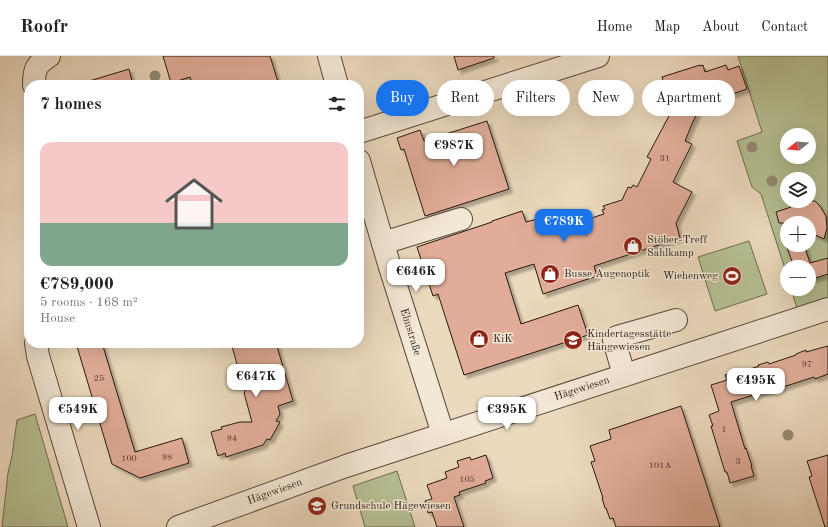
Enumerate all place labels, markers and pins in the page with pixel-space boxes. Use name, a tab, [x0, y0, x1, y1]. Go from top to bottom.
pin: €987K	[426, 133, 482, 167]
pin: €789K	[536, 209, 592, 243]
shop icon: Stöber-Treff Sahlkamp	[622, 235, 644, 257]
place label: Stöber-Treff Sahlkamp	[647, 235, 707, 259]
pin: €646K	[388, 259, 444, 293]
shop icon: Busse Augenoptik	[539, 263, 561, 285]
sports icon: Wiehenweg	[721, 265, 743, 287]
place label: Busse Augenoptik	[564, 269, 650, 280]
place label: Wiehenweg	[663, 271, 718, 282]
shop icon: KiK	[468, 328, 490, 350]
school or university icon: Kindertagesstätte Hängewiesen	[562, 329, 584, 351]
place label: Kindertagesstätte Hängewiesen	[587, 329, 671, 353]
place label: KiK	[493, 334, 513, 345]
pin: €647K	[228, 364, 284, 398]
pin: €495K	[728, 368, 784, 402]
pin: €549K	[50, 397, 106, 431]
pin: €395K	[479, 397, 535, 431]
school or university icon: Grundschule Hägewiesen	[306, 495, 328, 517]
place label: Grundschule Hägewiesen	[331, 501, 451, 512]

